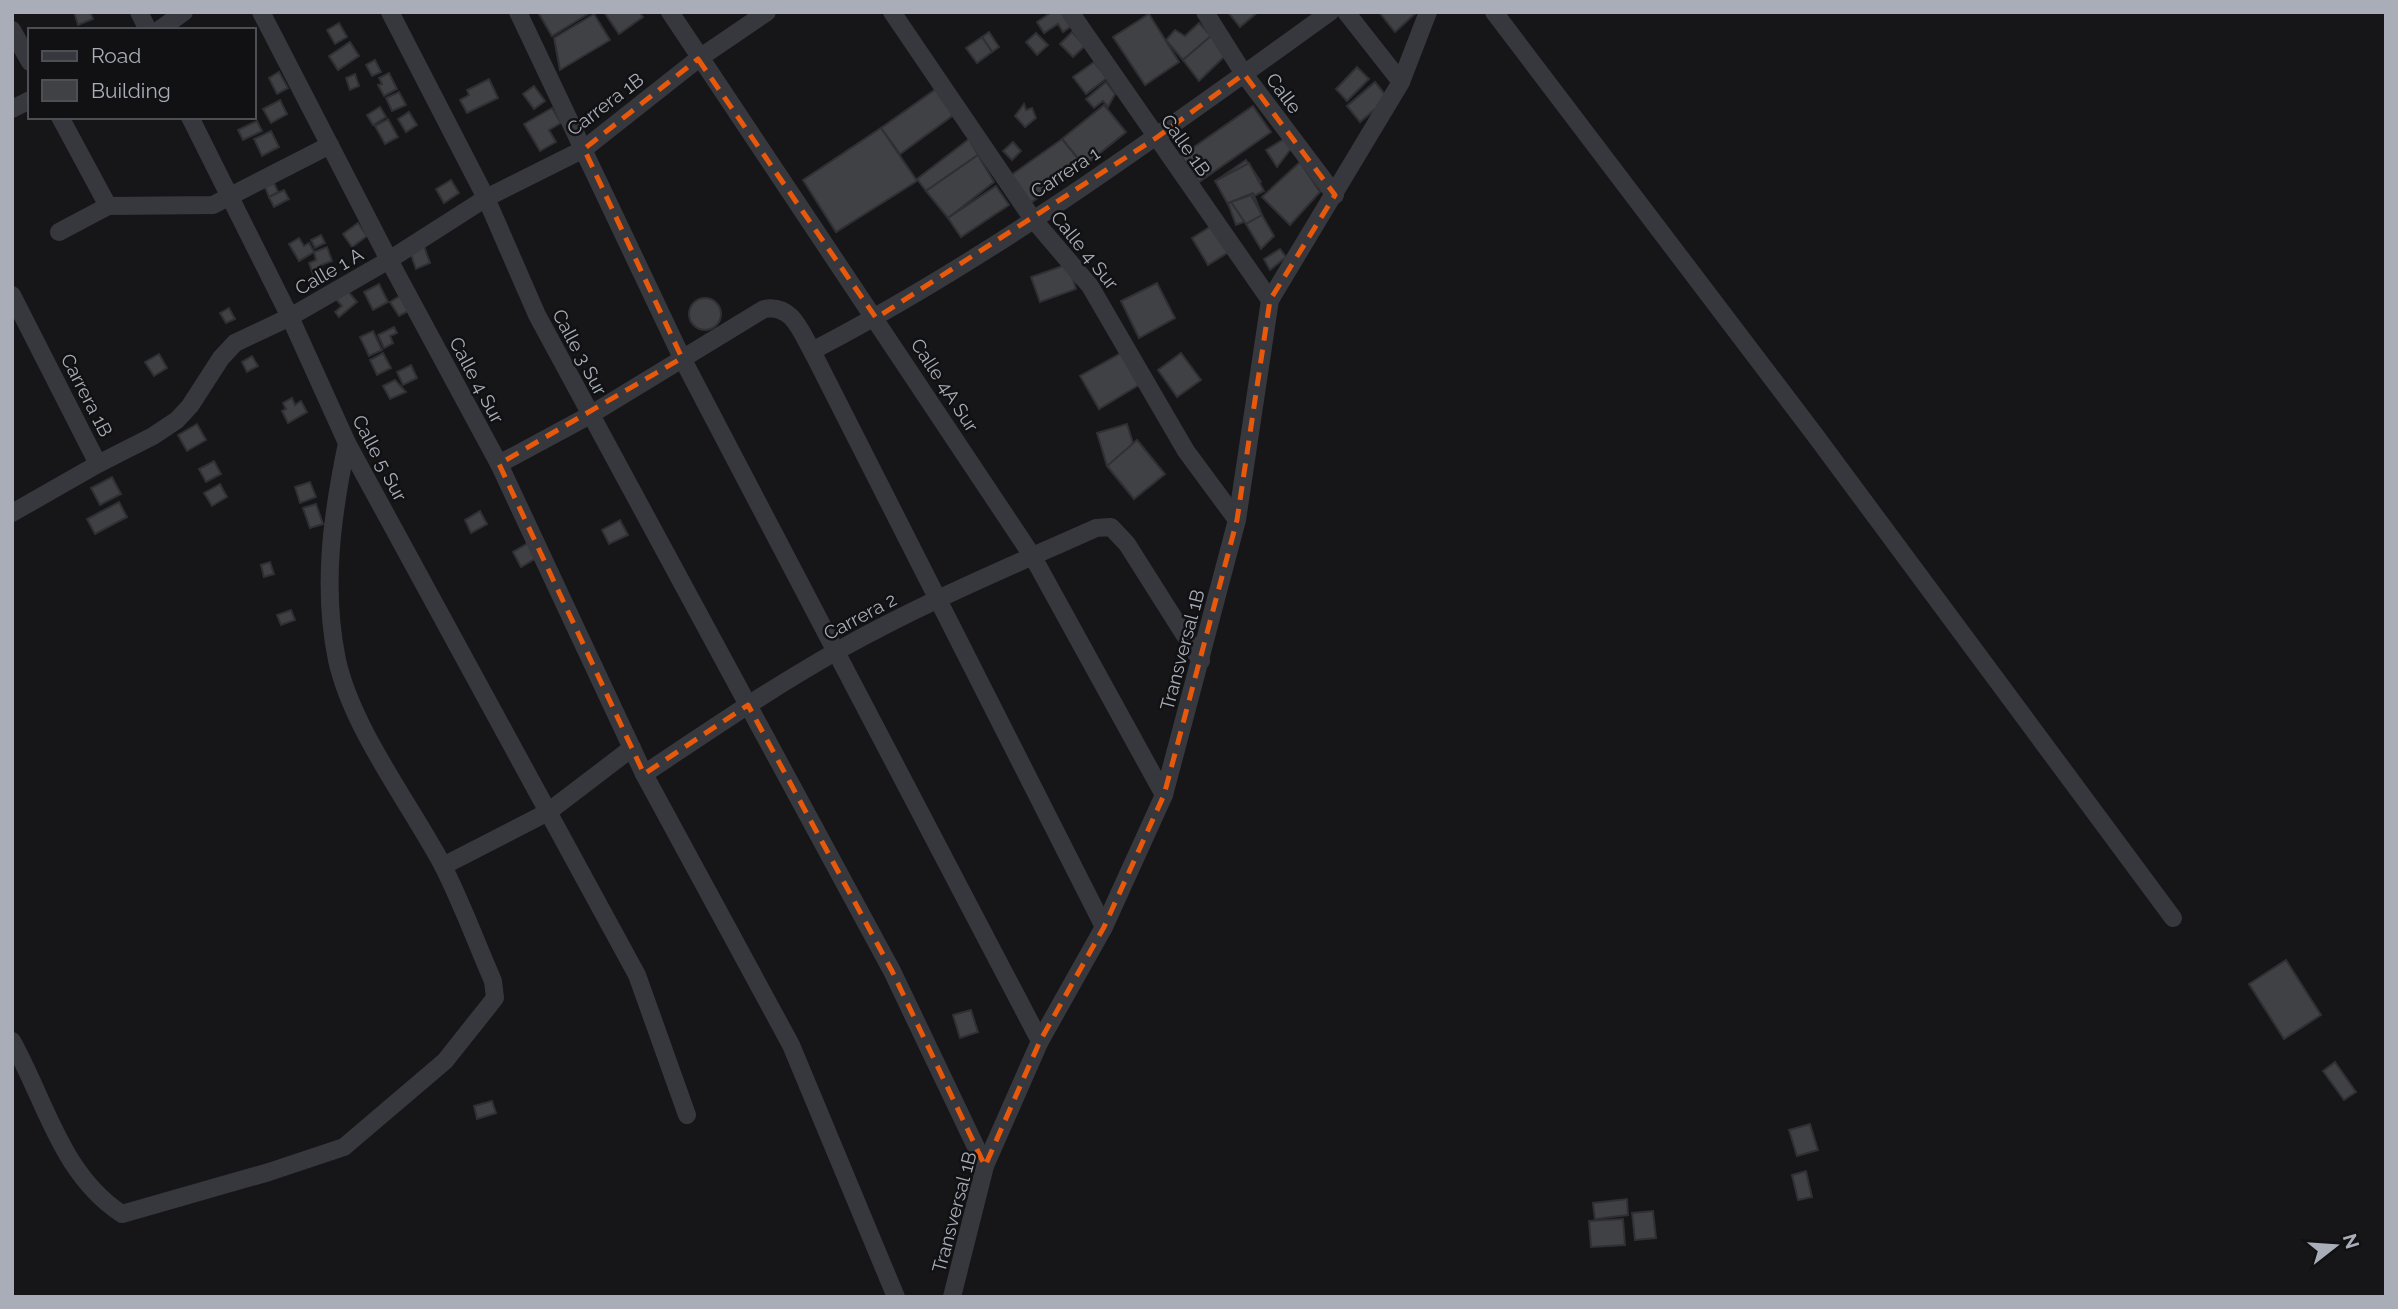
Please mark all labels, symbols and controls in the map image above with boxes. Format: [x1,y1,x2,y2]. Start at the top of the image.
legend [28,28,256,119]
text: Road [91,43,141,68]
street label: Carrera 1B [562,68,648,140]
street label: Calle [1262,68,1306,118]
text: Building [91,78,171,103]
street label: Calle 1B [1157,110,1215,180]
street label: Carrera 1 [1026,142,1104,202]
street label: Calle 4 Sur [1047,206,1123,294]
street label: Calle 1 A [291,243,367,299]
street label: Calle 3 Sur [548,305,612,399]
street label: Calle 4 Sur [445,333,509,427]
street label: Calle 4A Sur [907,334,983,436]
street label: Carrera 1B [57,350,117,440]
street label: Calle 5 Sur [348,411,412,505]
street label: Transversal 1B [1155,587,1209,713]
street label: Carrera 2 [820,588,900,644]
street label: Transversal 1B [927,1149,981,1275]
north arrow [2300,1211,2370,1281]
text: N [2339,1231,2364,1251]

